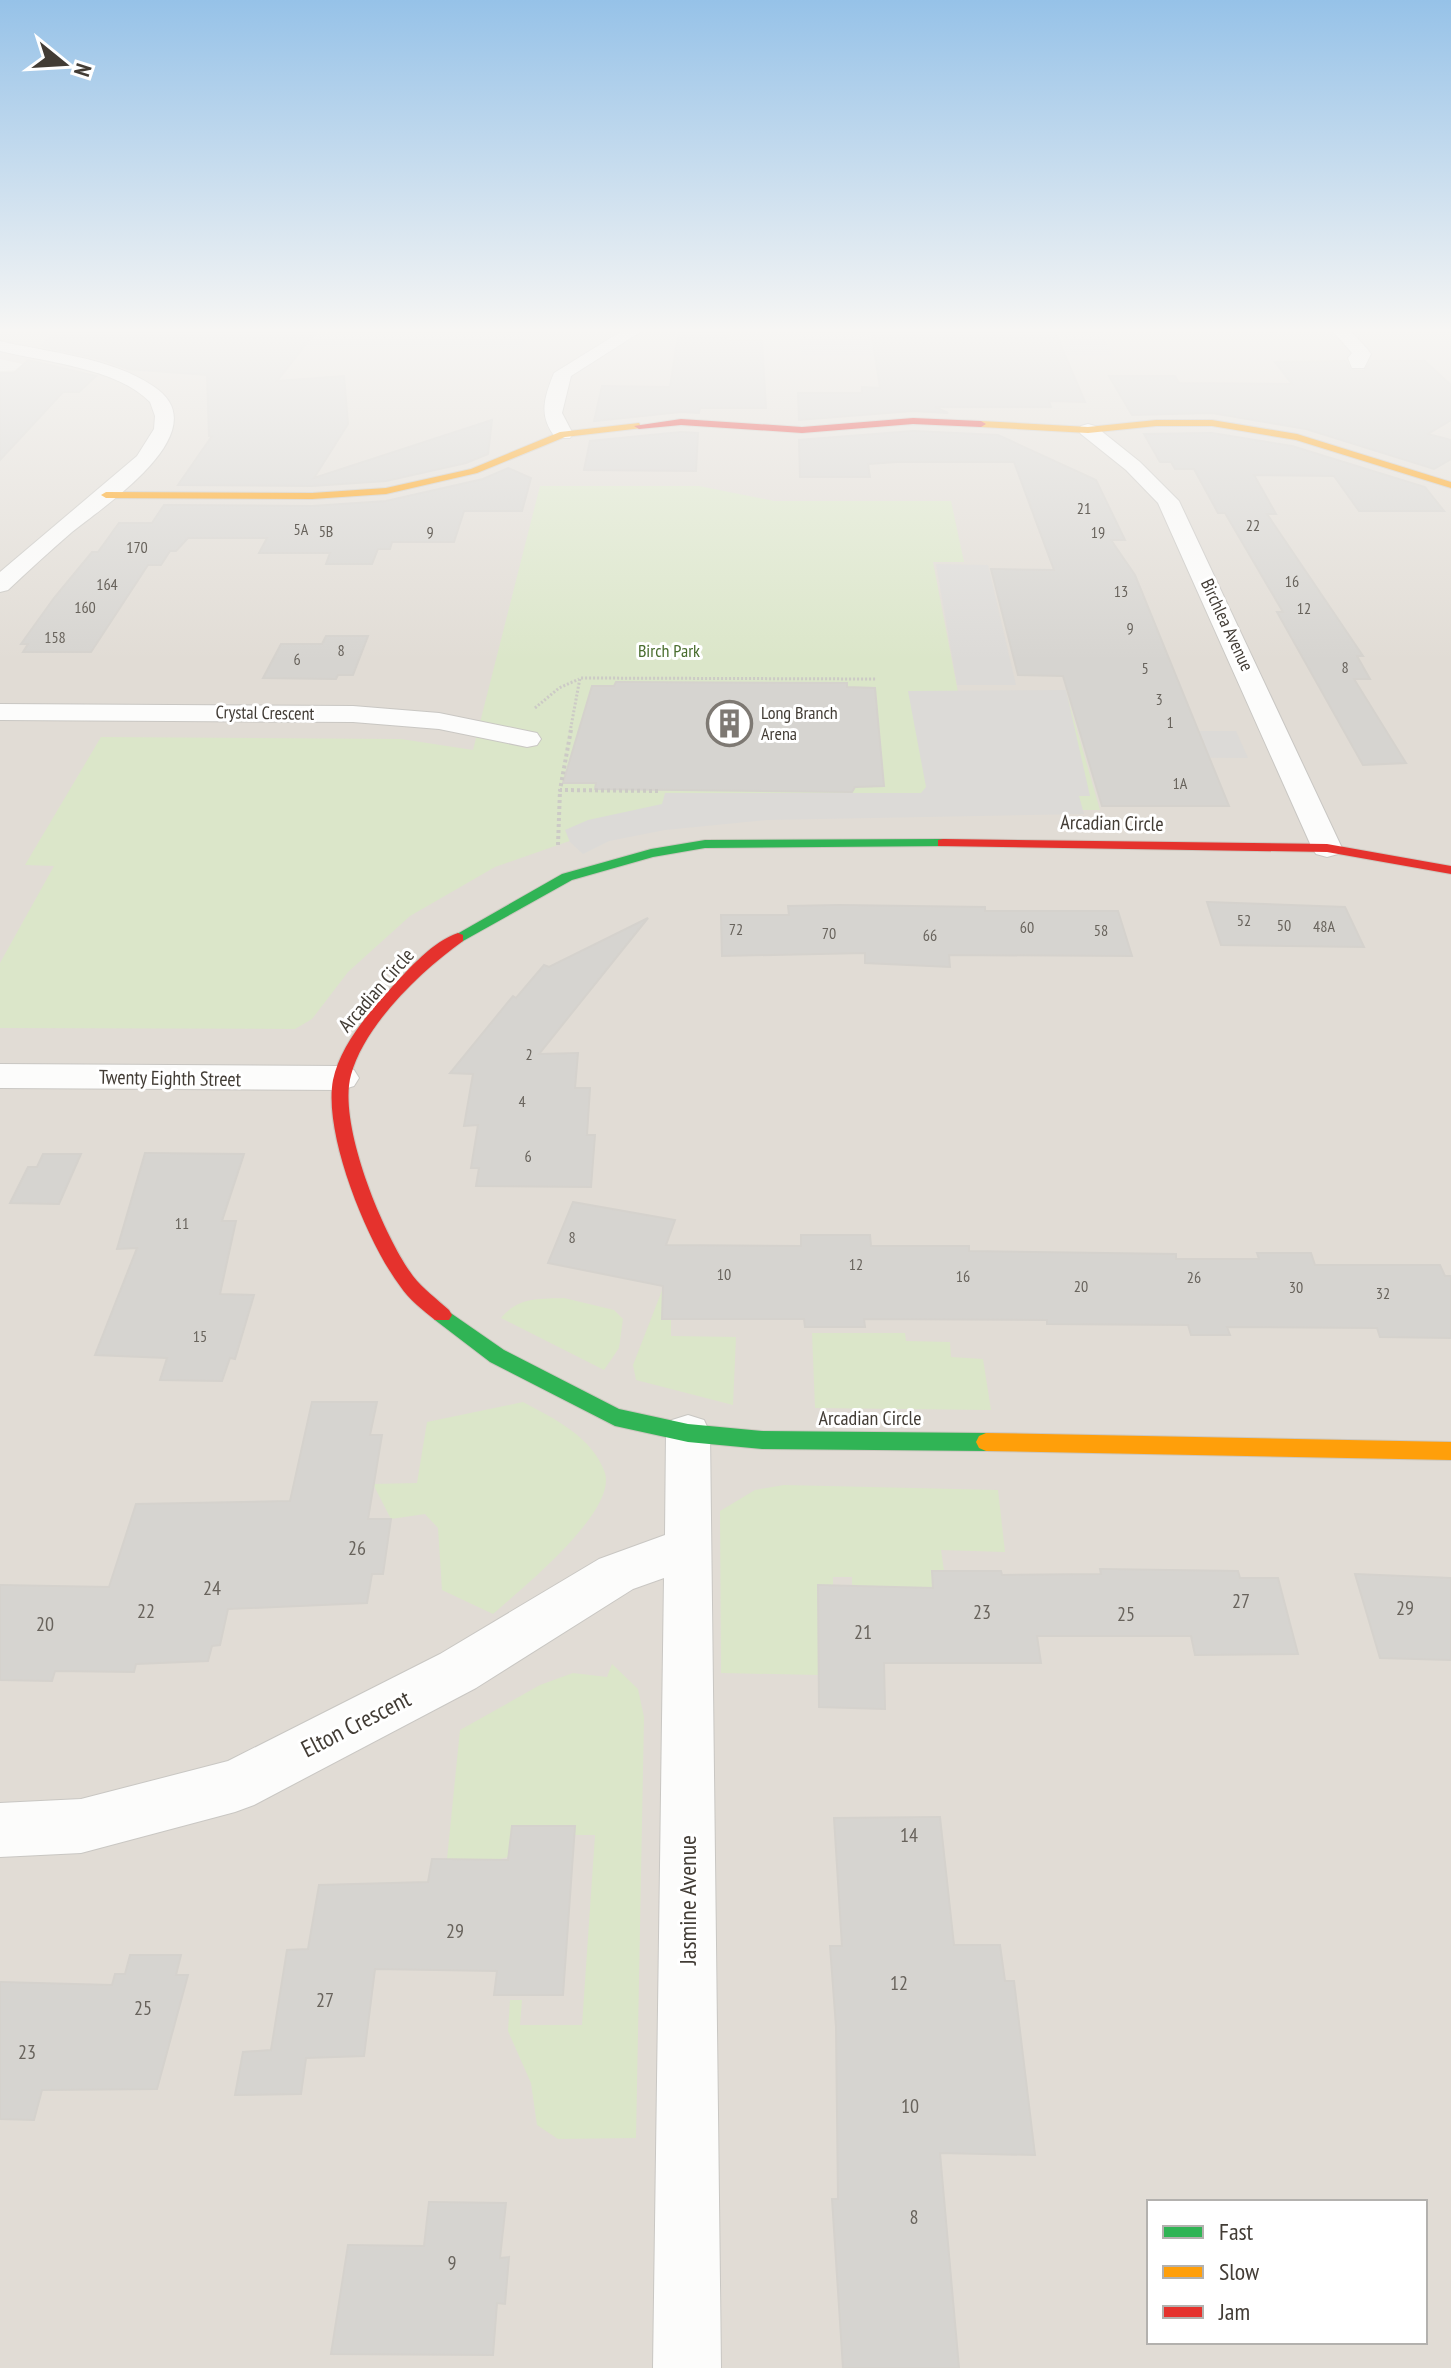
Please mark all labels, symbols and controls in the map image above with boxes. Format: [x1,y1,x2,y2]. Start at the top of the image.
north arrow [24,24,104,104]
text: N [68,60,98,80]
house number: 21 [1077,498,1091,518]
house number: 22 [1246,515,1260,535]
house number: 5A [294,519,309,539]
house number: 5B [319,521,333,541]
house number: 9 [426,522,434,542]
house number: 19 [1091,522,1105,542]
house number: 170 [126,537,148,557]
house number: 16 [1285,571,1299,591]
house number: 164 [96,574,118,594]
street label: Birchlea Avenue [1196,575,1259,675]
house number: 13 [1114,581,1128,601]
house number: 160 [74,597,96,617]
house number: 12 [1297,598,1311,618]
house number: 9 [1126,618,1134,638]
house number: 158 [44,627,66,647]
park label: Birch Park [638,639,700,662]
house number: 8 [337,640,345,660]
house number: 6 [293,649,301,669]
house number: 8 [1341,657,1349,677]
house number: 5 [1141,658,1149,678]
house number: 3 [1155,689,1163,709]
building icon: Long Branch Arena [706,699,754,747]
street label: Crystal Crescent [215,700,315,725]
place label: Long Branch Arena [761,701,838,745]
house number: 1 [1166,712,1174,732]
house number: 1A [1173,773,1188,793]
street label: Arcadian Circle [1060,809,1164,837]
house number: 52 [1237,910,1251,930]
house number: 50 [1277,915,1291,935]
house number: 48A [1313,916,1335,936]
house number: 60 [1020,917,1034,937]
house number: 72 [729,919,743,939]
house number: 58 [1094,920,1108,940]
house number: 70 [822,923,836,943]
house number: 66 [923,925,937,945]
street label: Arcadian Circle [332,943,420,1037]
house number: 2 [525,1044,533,1064]
street label: Twenty Eighth Street [99,1064,242,1092]
house number: 4 [518,1091,526,1111]
house number: 6 [524,1146,532,1166]
house number: 11 [175,1213,189,1233]
house number: 8 [568,1227,576,1247]
house number: 12 [849,1254,863,1274]
house number: 10 [717,1264,731,1284]
house number: 16 [956,1266,970,1286]
house number: 26 [1187,1267,1201,1287]
house number: 20 [1074,1276,1088,1296]
house number: 30 [1289,1277,1303,1297]
house number: 32 [1376,1283,1390,1303]
house number: 15 [193,1326,207,1346]
street label: Arcadian Circle [818,1405,922,1431]
house number: 26 [348,1535,366,1561]
house number: 24 [203,1575,221,1601]
house number: 27 [1232,1588,1250,1614]
house number: 29 [1396,1595,1414,1621]
house number: 22 [137,1598,155,1624]
house number: 23 [973,1599,991,1625]
house number: 25 [1117,1601,1135,1627]
house number: 20 [36,1611,54,1637]
house number: 21 [854,1619,872,1645]
street label: Elton Crescent [296,1683,416,1764]
house number: 14 [900,1822,918,1848]
street label: Jasmine Avenue [672,1835,703,1966]
house number: 29 [446,1918,464,1944]
house number: 12 [890,1970,908,1996]
house number: 27 [316,1987,334,2013]
house number: 25 [134,1995,152,2021]
house number: 23 [18,2039,36,2065]
house number: 10 [901,2093,919,2119]
legend [1147,2200,1427,2344]
house number: 8 [910,2204,919,2230]
text: Fast [1219,2216,1254,2247]
house number: 9 [448,2250,457,2276]
text: Slow [1219,2256,1260,2287]
text: Jam [1218,2296,1250,2327]

